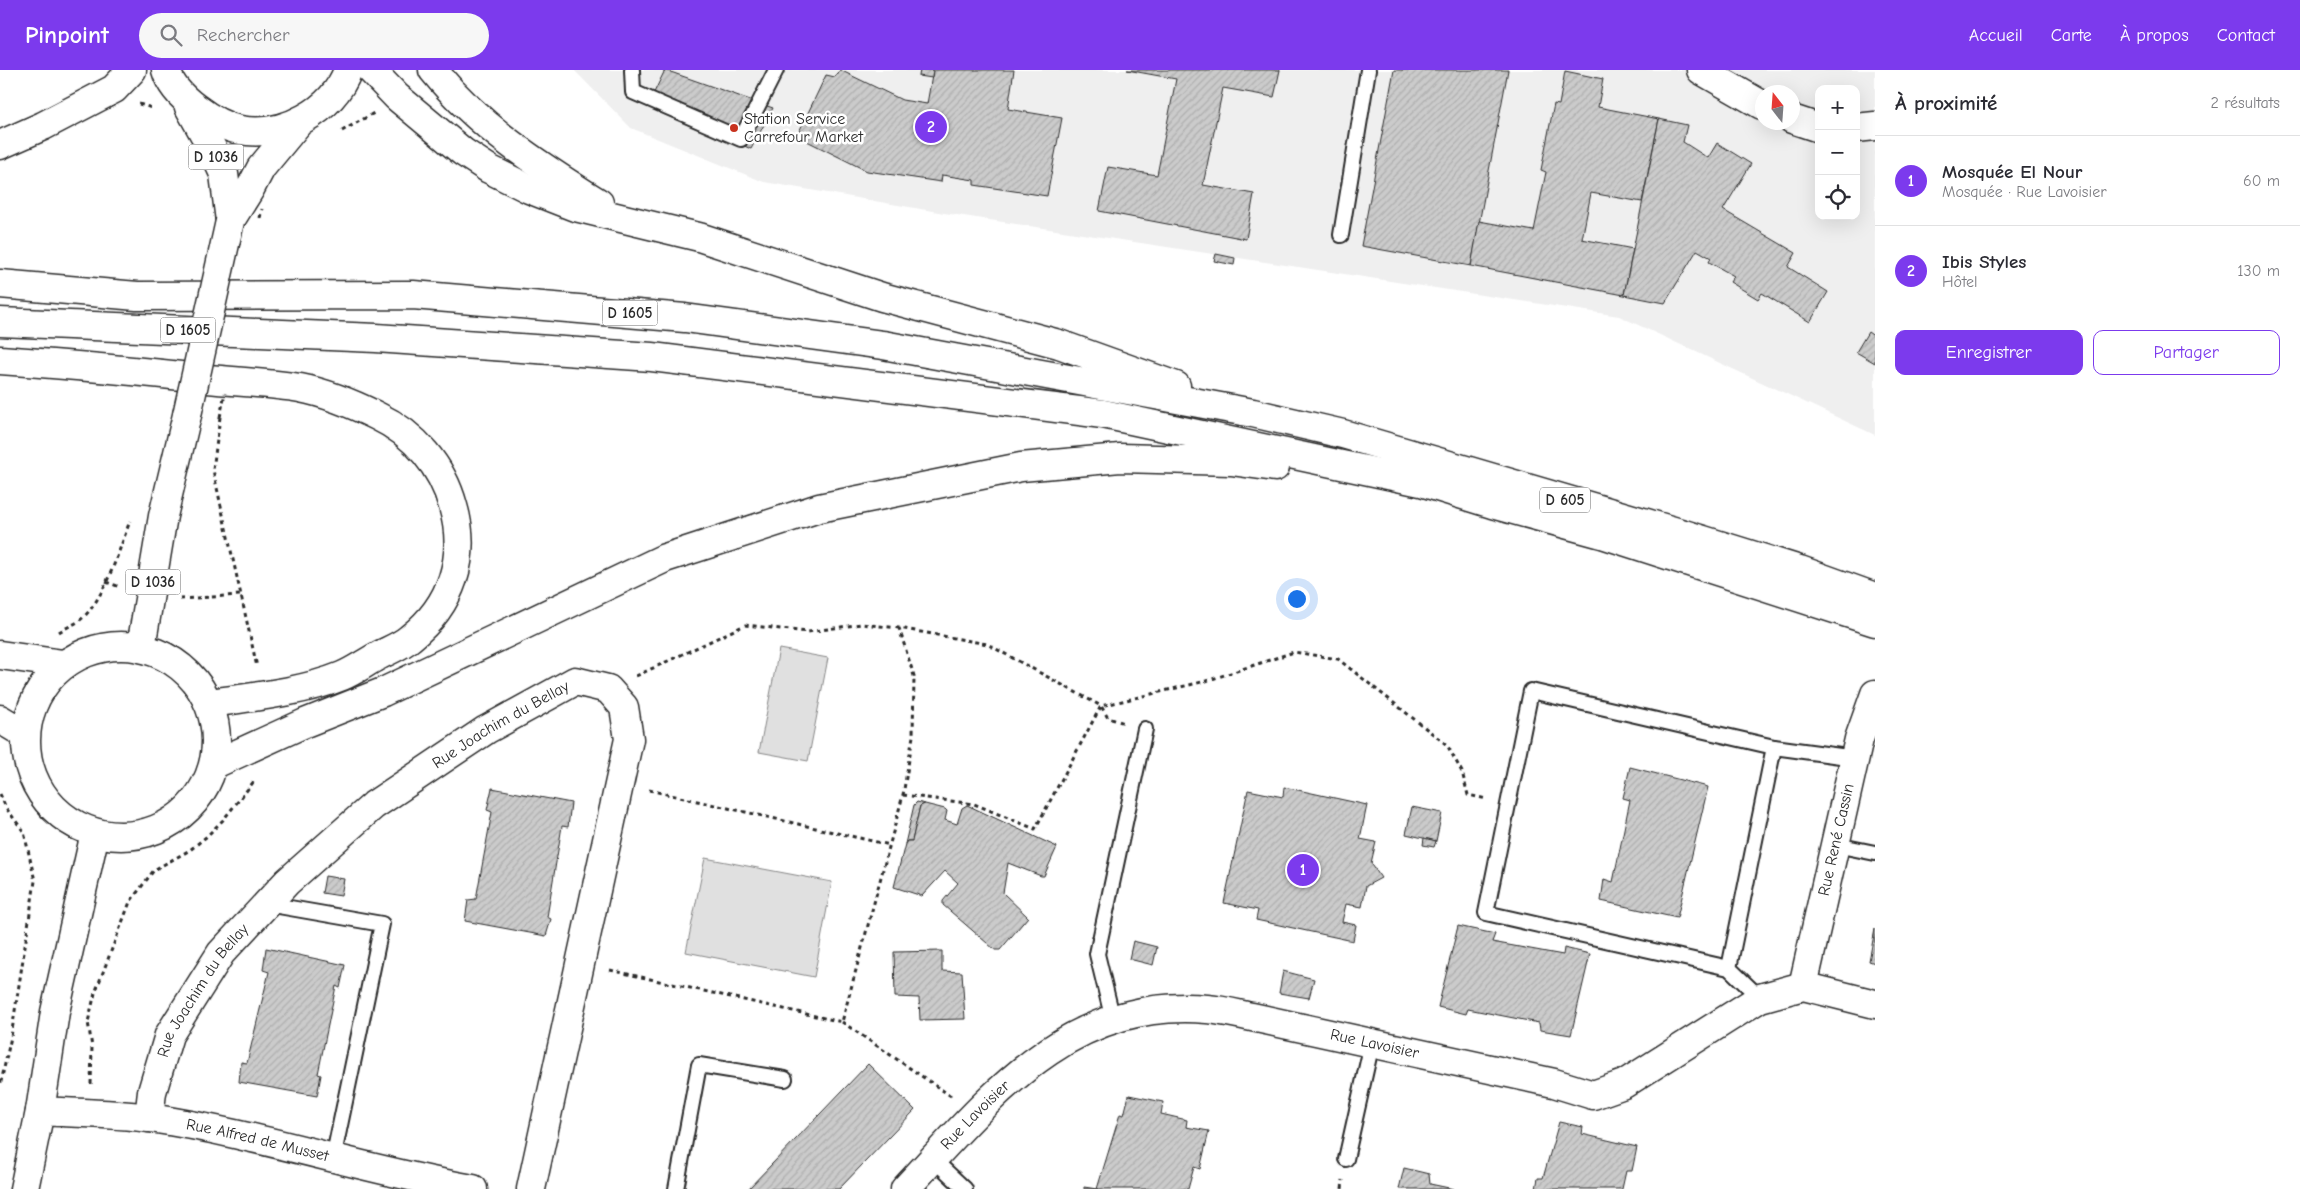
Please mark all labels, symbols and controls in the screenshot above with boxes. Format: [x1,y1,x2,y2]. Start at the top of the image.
search box [139,13,489,58]
text: Pinpoint [25,21,109,49]
icon: search [157,21,185,49]
text: Rechercher [197,24,290,46]
text: Accueil [1969,25,2023,46]
text: Carte [2051,25,2092,46]
text: À propos [2120,25,2189,46]
text: Contact [2217,25,2275,46]
north arrow [1755,85,1800,130]
map controls [1815,85,1860,220]
button: + [1815,85,1860,130]
text: À proximité [1895,91,1997,115]
text: 2 résultats [2210,94,2280,112]
pin: 2 [915,108,947,146]
place label: Station Service Carrefour Market [744,110,863,146]
marker: Station Service Carrefour Market [728,122,740,134]
button: − [1815,130,1860,175]
road number: D 1036 [188,144,244,170]
text: Mosquée El Nour [1942,161,2082,183]
text: 1 [1908,172,1914,190]
text: 60 m [2243,172,2280,190]
button: locate [1815,175,1860,220]
text: Mosquée · Rue Lavoisier [1942,183,2107,201]
text: Ibis Styles [1942,251,2026,273]
text: 2 [1907,262,1915,280]
text: 130 m [2237,262,2280,280]
text: Hôtel [1942,273,1978,291]
road number: D 1605 [602,300,658,326]
road number: D 1605 [160,318,216,342]
button: Enregistrer [1895,330,2083,375]
button: Partager [2093,330,2280,375]
road number: D 605 [1540,488,1590,512]
road number: D 1036 [126,570,180,594]
your location [1284,586,1310,612]
street label: Rue Joachim du Bellay [429,677,573,772]
street label: Rue René Cassin [1815,782,1858,898]
pin: 1 [1287,851,1319,889]
street label: Rue Joachim du Bellay [154,920,253,1059]
street label: Rue Lavoisier [1329,1025,1421,1062]
street label: Rue Lavoisier [937,1076,1014,1153]
street label: Rue Alfred de Musset [185,1115,331,1165]

